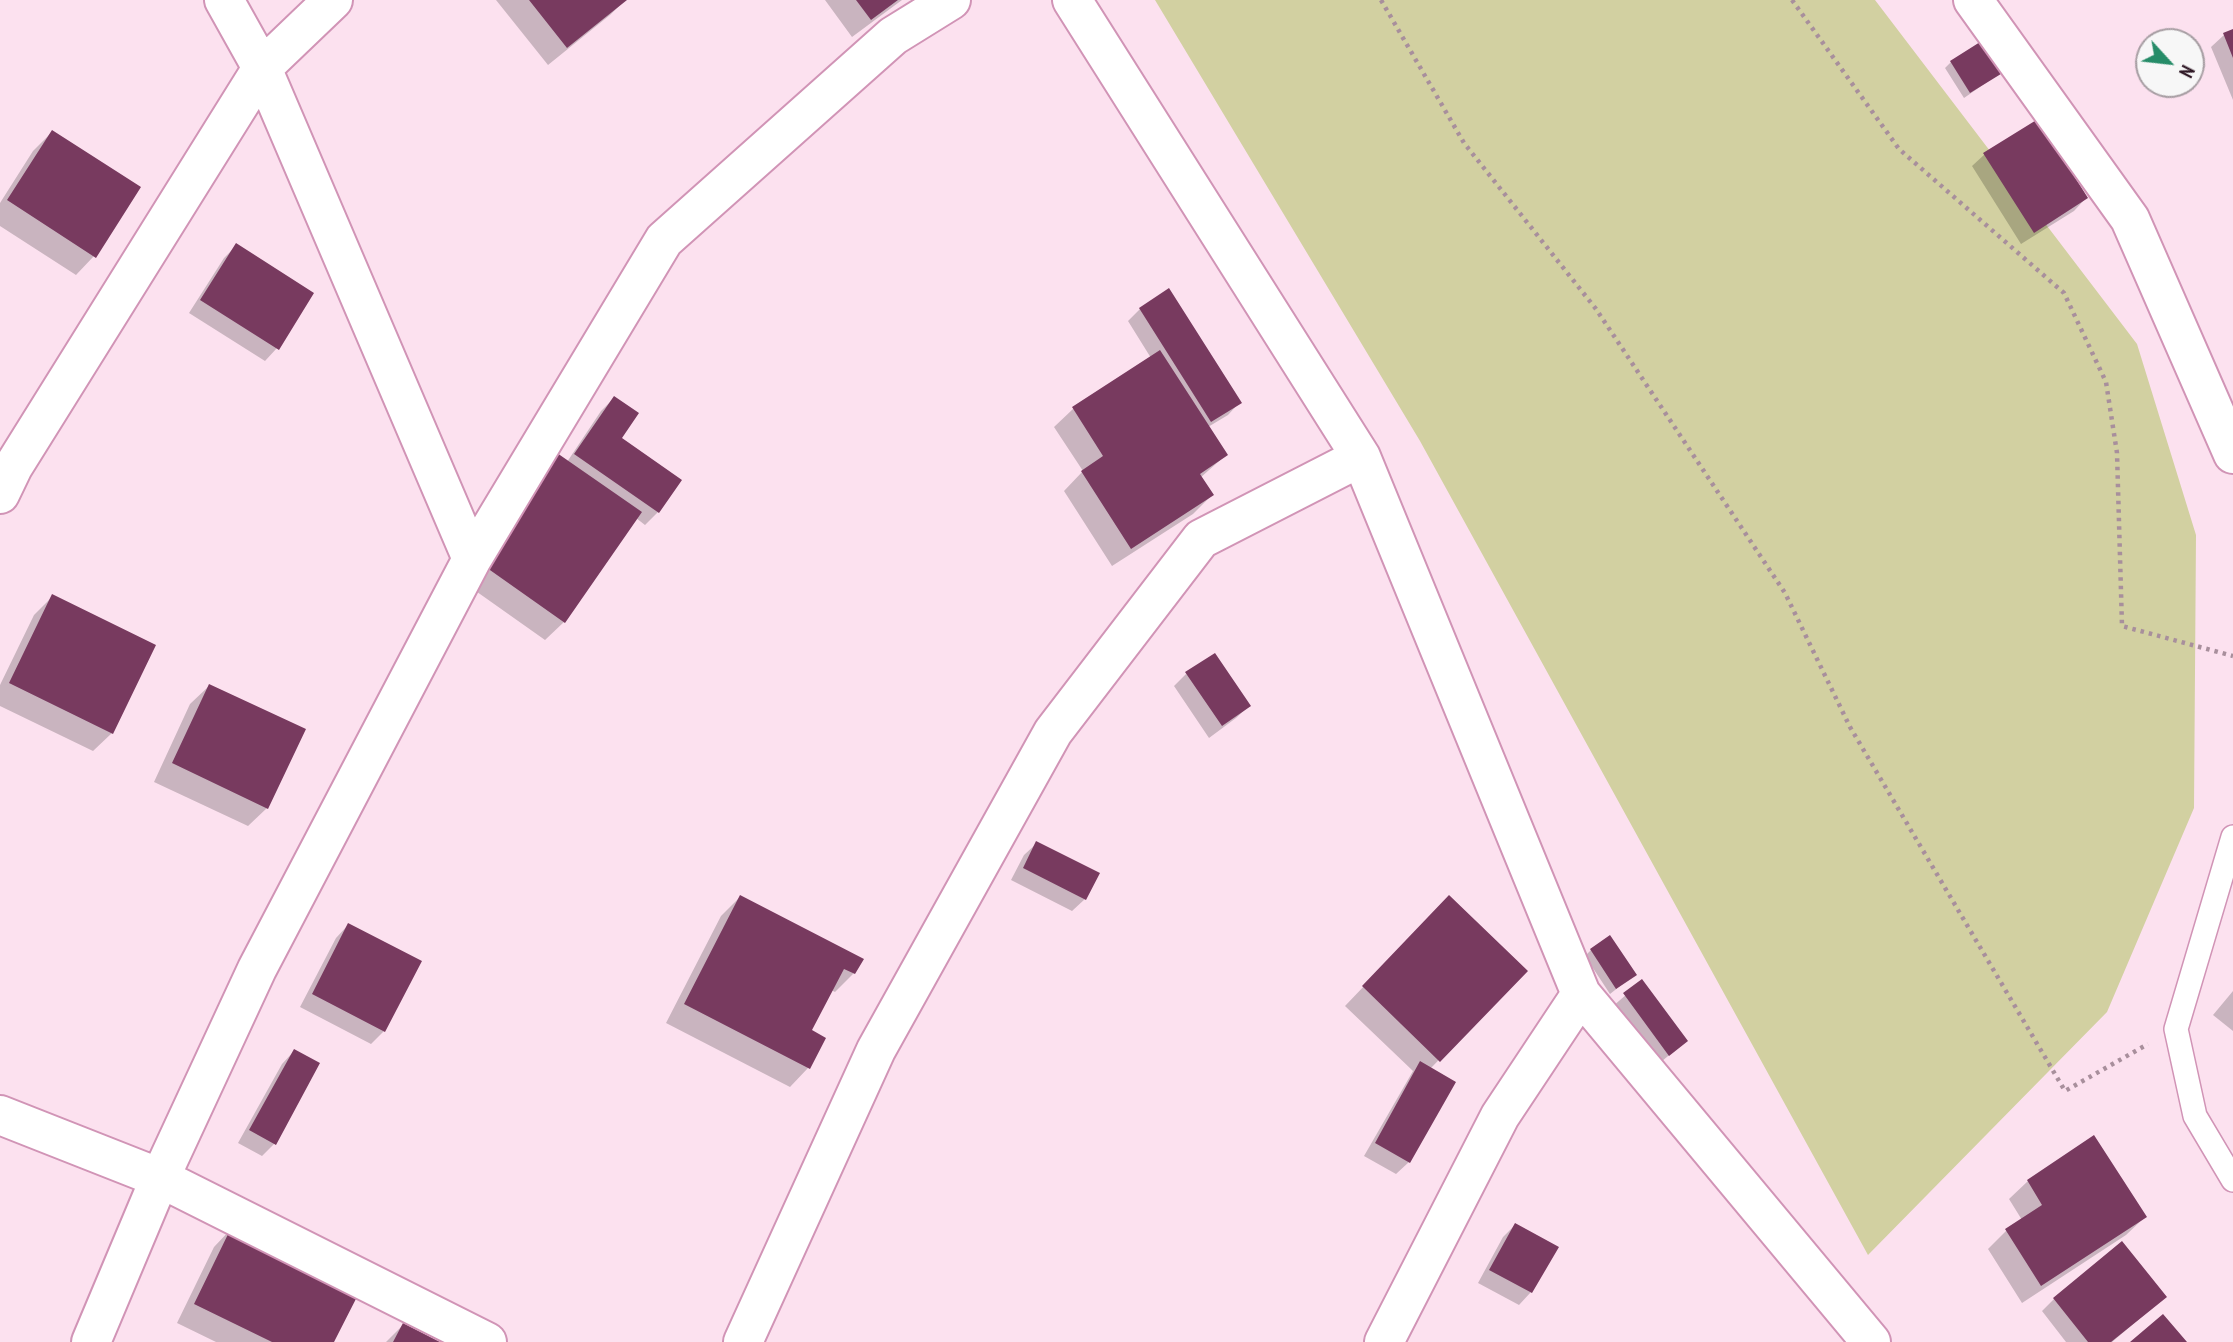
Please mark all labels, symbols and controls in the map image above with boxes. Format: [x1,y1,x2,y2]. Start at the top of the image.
north arrow [2135,28,2205,98]
text: N [2174,62,2200,82]

